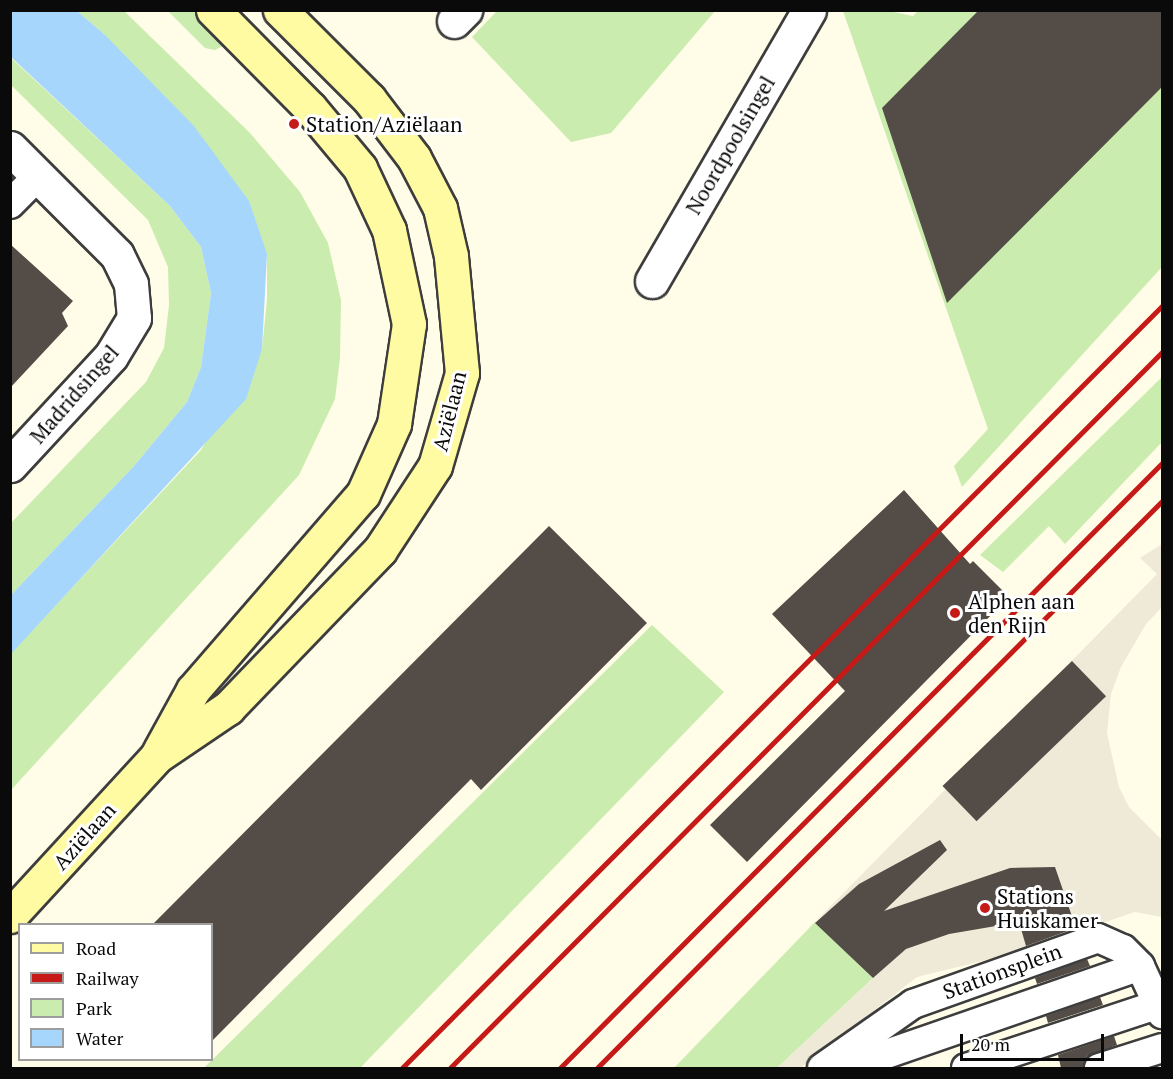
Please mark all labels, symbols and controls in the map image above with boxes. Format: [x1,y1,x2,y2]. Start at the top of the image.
street label: Noordpoolsingel [680,71,780,219]
place label: Station/Aziëlaan [306,111,463,137]
marker: Station/Aziëlaan [287,117,301,131]
street label: Madridsingel [24,340,124,448]
street label: Aziëlaan [427,368,471,454]
place label: Alphen aan den Rijn [968,588,1075,638]
marker: Alphen aan den Rijn [946,604,964,622]
street label: Aziëlaan [47,797,121,875]
place label: Stations Huiskamer [997,883,1098,933]
marker: Stations Huiskamer [978,901,992,915]
legend [18,923,213,1061]
text: Road [76,936,116,960]
street label: Stationsplein [939,938,1065,1004]
text: Railway [76,966,139,990]
text: Park [76,996,112,1020]
scale bar [963,1022,1107,1060]
text: Water [76,1026,123,1050]
text: 20 m [971,1032,1010,1056]

